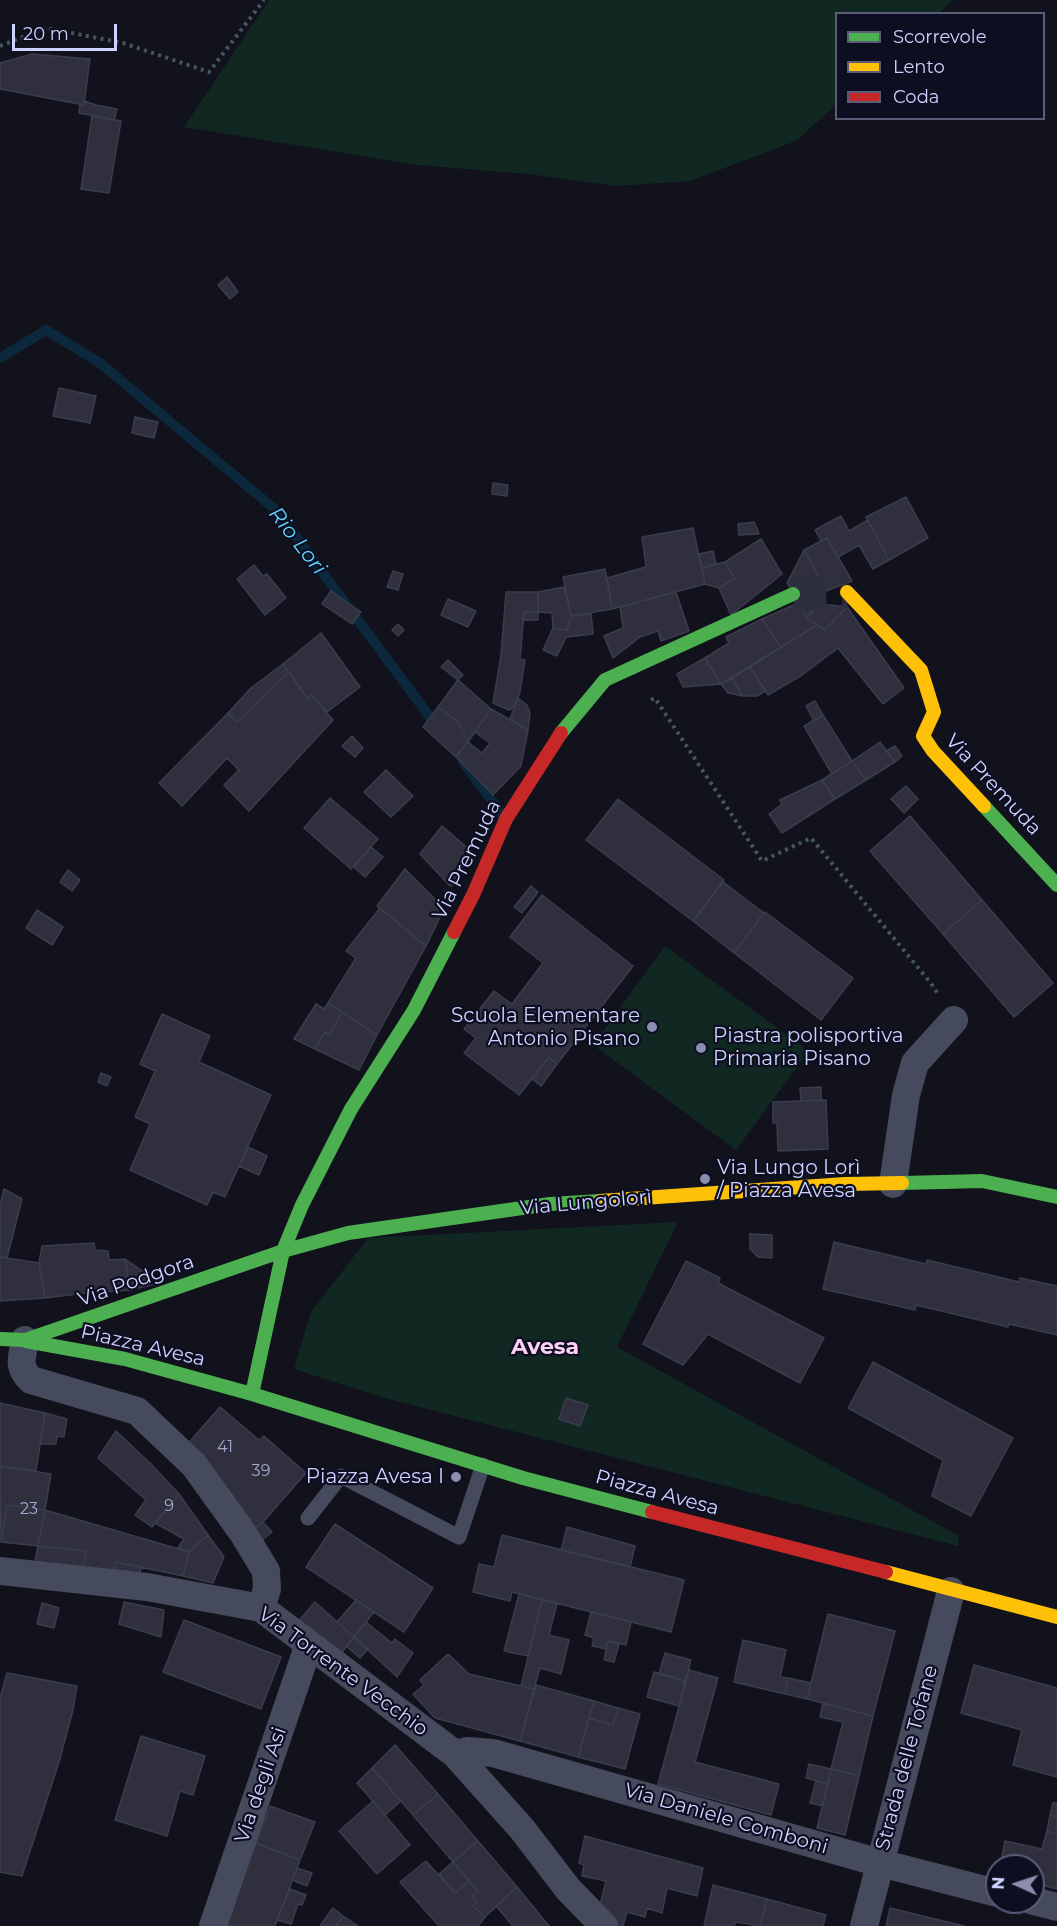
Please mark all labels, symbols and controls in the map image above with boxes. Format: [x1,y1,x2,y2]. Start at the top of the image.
scale bar [15,12,120,50]
legend [835,12,1045,120]
text: 20 m [23,23,69,45]
text: Scorrevole [893,26,987,48]
text: Lento [893,56,945,78]
text: Coda [893,86,939,108]
water label: Rio Lori [263,502,331,580]
street label: Via Premuda [940,729,1046,841]
street label: Via Premuda [428,796,506,924]
place label: Scuola Elementare Antonio Pisano [451,1004,640,1051]
marker: Scuola Elementare Antonio Pisano [645,1020,659,1034]
place label: Piastra polisportiva Primaria Pisano [713,1024,903,1071]
marker: Piastra polisportiva Primaria Pisano [694,1041,708,1055]
place label: Via Lungo Lorì / Piazza Avesa [717,1156,861,1203]
marker: Via Lungo Lorì / Piazza Avesa [698,1172,712,1186]
street label: Via Lungolorì [519,1185,653,1221]
street label: Via Podgora [75,1250,197,1312]
street label: Piazza Avesa [78,1320,208,1372]
district label: Avesa [511,1335,579,1361]
house number: 41 [217,1437,233,1457]
house number: 39 [252,1461,270,1481]
place label: Piazza Avesa I [306,1465,444,1489]
street label: Piazza Avesa [593,1465,721,1521]
marker: Piazza Avesa I [449,1470,463,1484]
house number: 9 [164,1496,174,1516]
house number: 23 [20,1499,38,1519]
street label: Via Torrente Vecchio [254,1602,432,1742]
street label: Strada delle Tofane [871,1663,943,1853]
street label: Via degli Asi [230,1724,292,1846]
street label: Via Daniele Comboni [622,1778,830,1860]
north arrow [985,1854,1045,1914]
text: N [989,1876,1008,1890]

